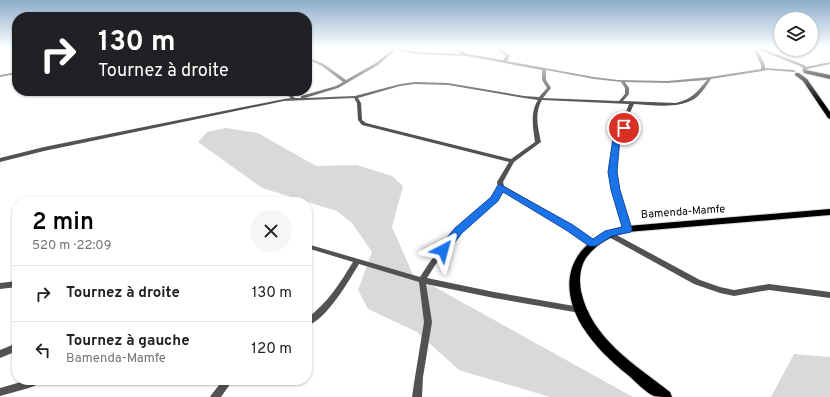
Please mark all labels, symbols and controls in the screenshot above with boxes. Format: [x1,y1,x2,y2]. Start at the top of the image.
map controls [774,12,818,56]
button: layers [774,12,818,56]
text: 130 m [98,25,176,61]
icon: right [32,28,84,80]
text: Tournez à droite [98,60,229,83]
pin [607,111,641,145]
icon: arrive [613,117,635,139]
street label: Bamenda-Mamfe [640,202,726,222]
text: 2 min [32,208,94,238]
button: close [250,210,292,252]
position arrow [422,229,464,271]
text: 520 m · 22:09 [32,238,111,254]
icon: right [32,283,54,305]
text: Tournez à droite [66,284,180,303]
text: 130 m [252,284,292,303]
text: Tournez à gauche [66,332,190,351]
icon: left [32,339,54,361]
text: 120 m [251,340,292,359]
text: Bamenda-Mamfe [66,351,166,367]

